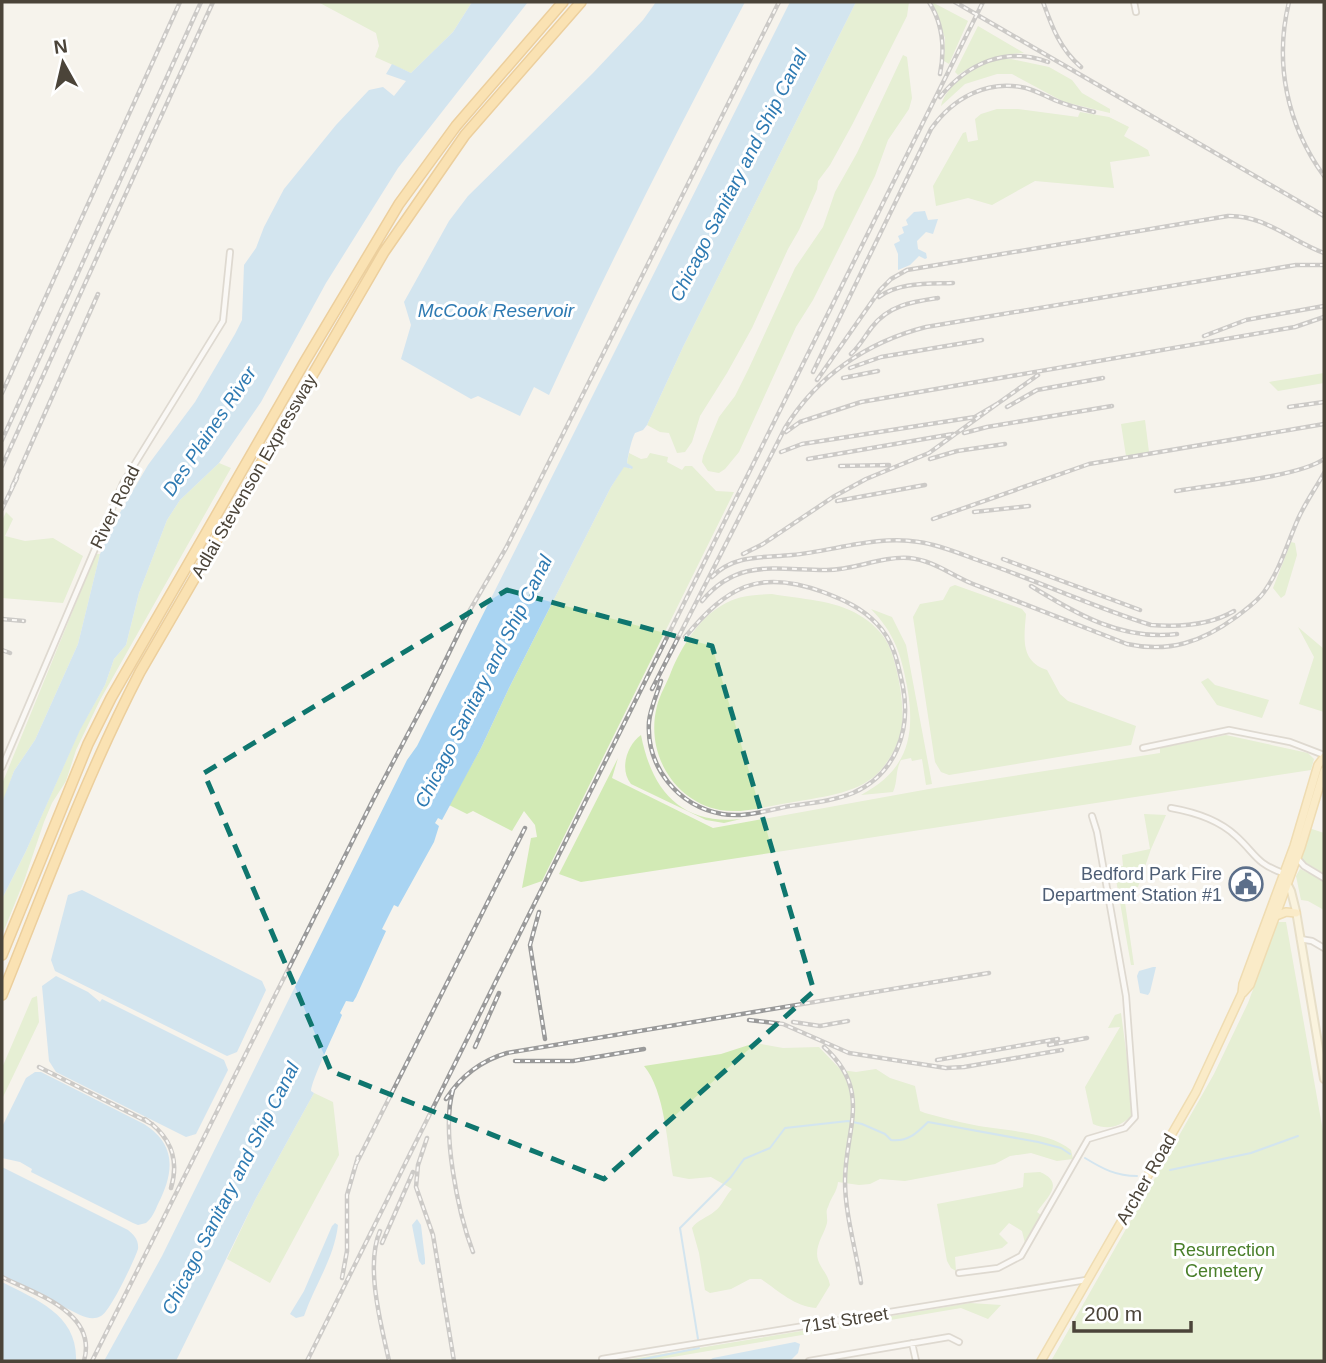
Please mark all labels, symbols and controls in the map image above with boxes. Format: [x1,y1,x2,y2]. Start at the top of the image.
north arrow [28,28,98,98]
text: N [52,35,69,58]
water label: Chicago Sanitary and Ship Canal [666,45,812,305]
water label: McCook Reservoir [418,300,575,321]
water label: Des Plaines River [158,362,261,500]
street label: Adlai Stevenson Expressway [187,370,321,582]
street label: River Road [86,462,144,552]
water label: Chicago Sanitary and Ship Canal [411,551,557,811]
place label: Bedford Park Fire Department Station #1 [1042,864,1222,905]
public building icon: Bedford Park Fire Department Station #1 [1227,865,1265,903]
water label: Chicago Sanitary and Ship Canal [158,1058,304,1318]
street label: Archer Road [1112,1130,1180,1228]
park label: Resurrection Cemetery [1173,1240,1275,1281]
scale bar [1074,1290,1191,1334]
text: 200 m [1084,1302,1142,1325]
street label: 71st Street [800,1303,890,1337]

